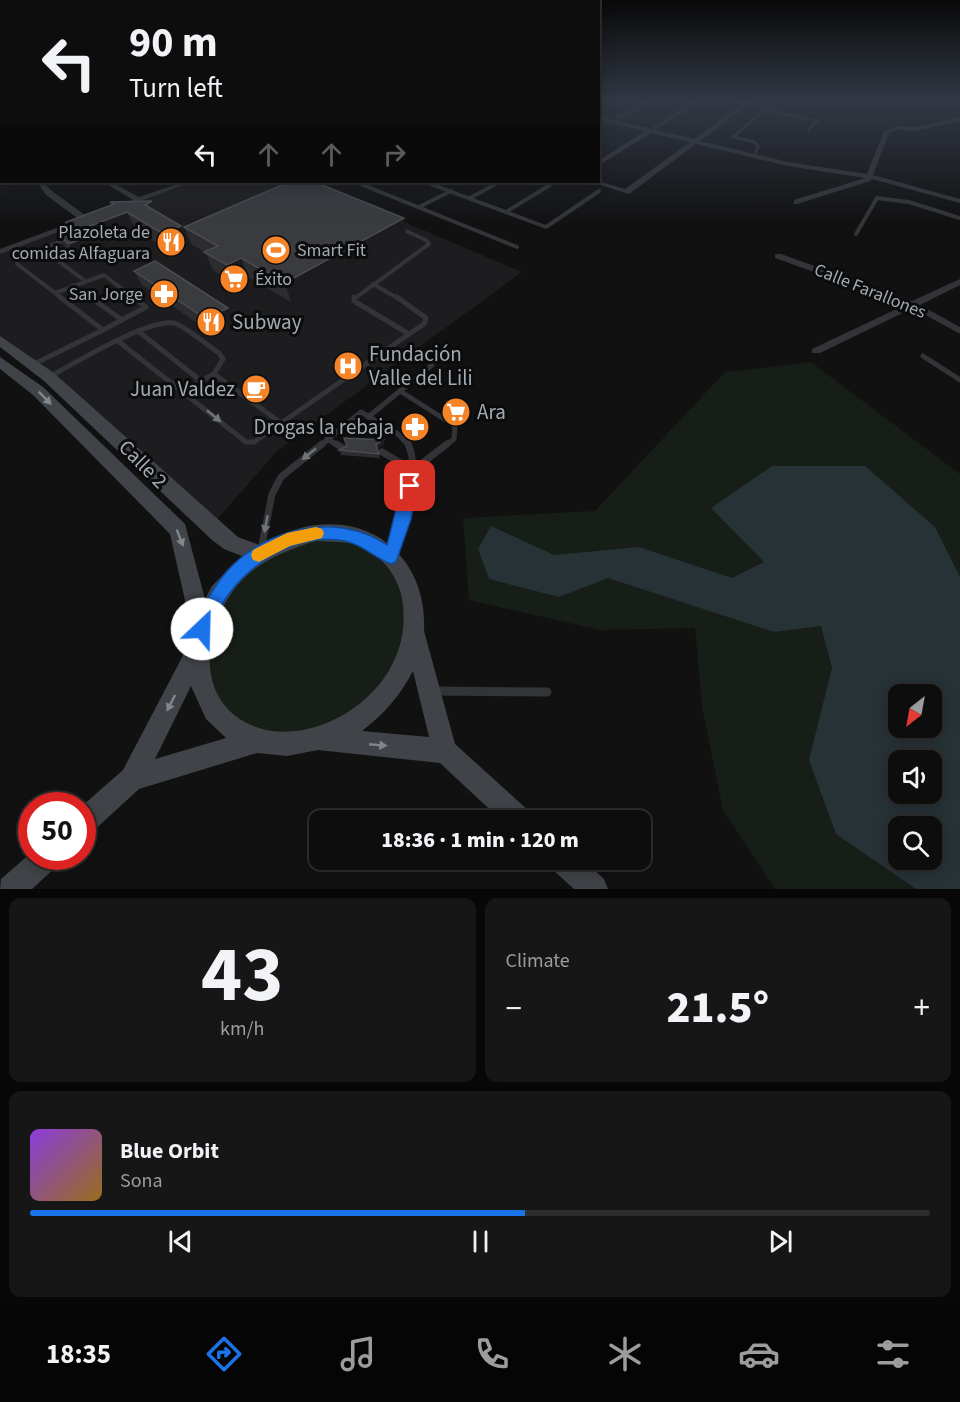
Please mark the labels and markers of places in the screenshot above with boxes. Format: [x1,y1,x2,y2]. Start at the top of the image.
place label: Plazoleta de comidas Alfaguara [12,220,150,266]
restaurant icon: Plazoleta de comidas Alfaguara [155,226,187,258]
sports icon: Smart Fit [260,234,292,266]
place label: Smart Fit [297,238,366,263]
supermarket icon: Éxito [218,263,250,295]
place label: Éxito [255,267,292,292]
pharmacy icon: San Jorge [148,278,180,310]
place label: San Jorge [69,282,143,307]
restaurant icon: Subway [195,306,227,338]
place label: Subway [232,307,302,337]
place label: Fundación Valle del Lili [369,339,473,393]
hospital icon: Fundación Valle del Lili [332,350,364,382]
cafe icon: Juan Valdez [240,373,272,405]
place label: Juan Valdez [130,374,235,404]
supermarket icon: Ara [440,396,472,428]
place label: Ara [477,397,506,427]
pharmacy icon: Drogas la rebaja [399,411,431,443]
place label: Drogas la rebaja [253,412,394,442]
pin [384,460,435,511]

